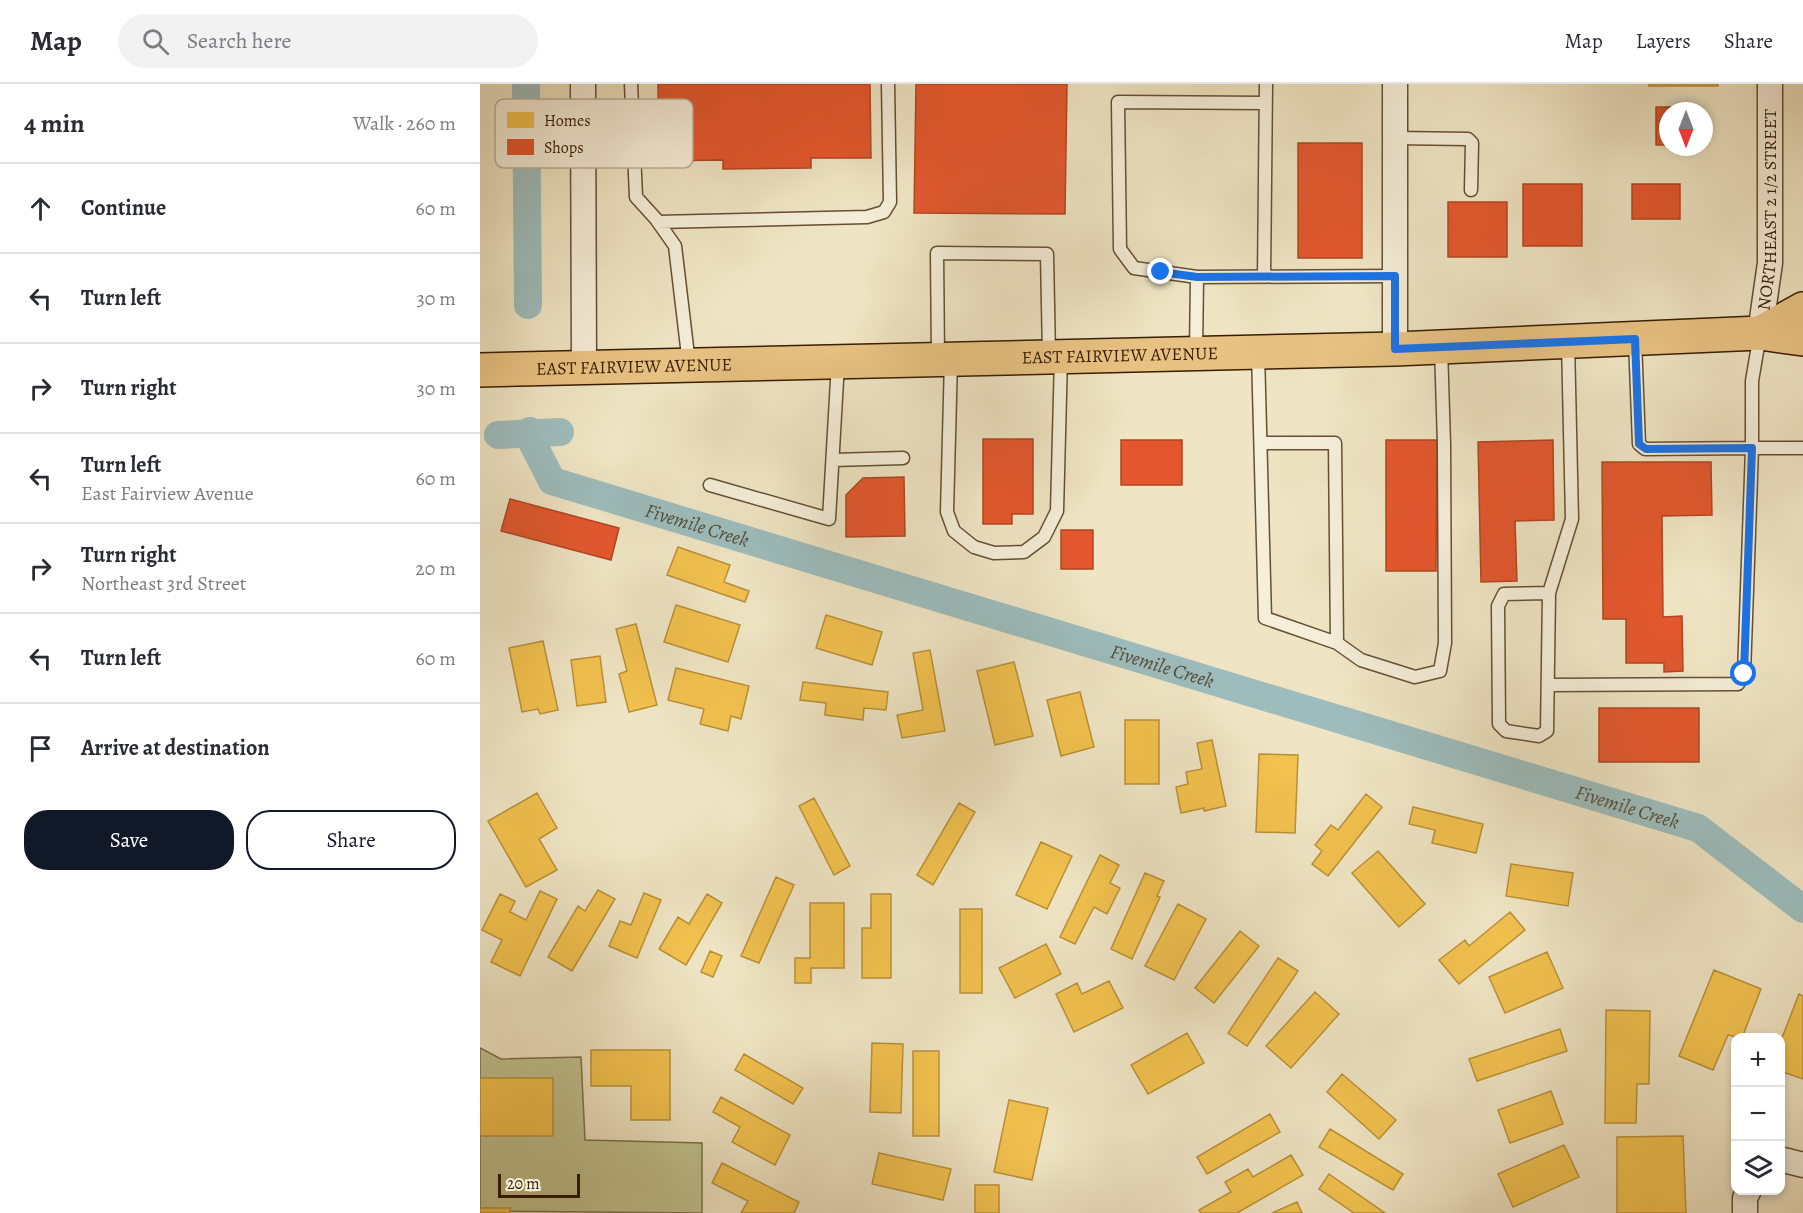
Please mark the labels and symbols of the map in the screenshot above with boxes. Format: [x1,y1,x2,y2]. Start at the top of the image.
legend [495,99,693,168]
north arrow [1659,102,1713,156]
street label: NORTHEAST 2 1/2 STREET [1751,109,1782,312]
text: Homes [544,110,591,132]
text: Shops [544,137,584,159]
route end [1147,258,1173,284]
street label: EAST FAIRVIEW AVENUE [1021,341,1218,370]
street label: EAST FAIRVIEW AVENUE [536,352,732,381]
water label: Fivemile Creek [642,497,753,553]
water label: Fivemile Creek [1107,637,1218,694]
route start [1730,660,1756,686]
water label: Fivemile Creek [1572,778,1683,835]
scale bar [498,1171,580,1198]

